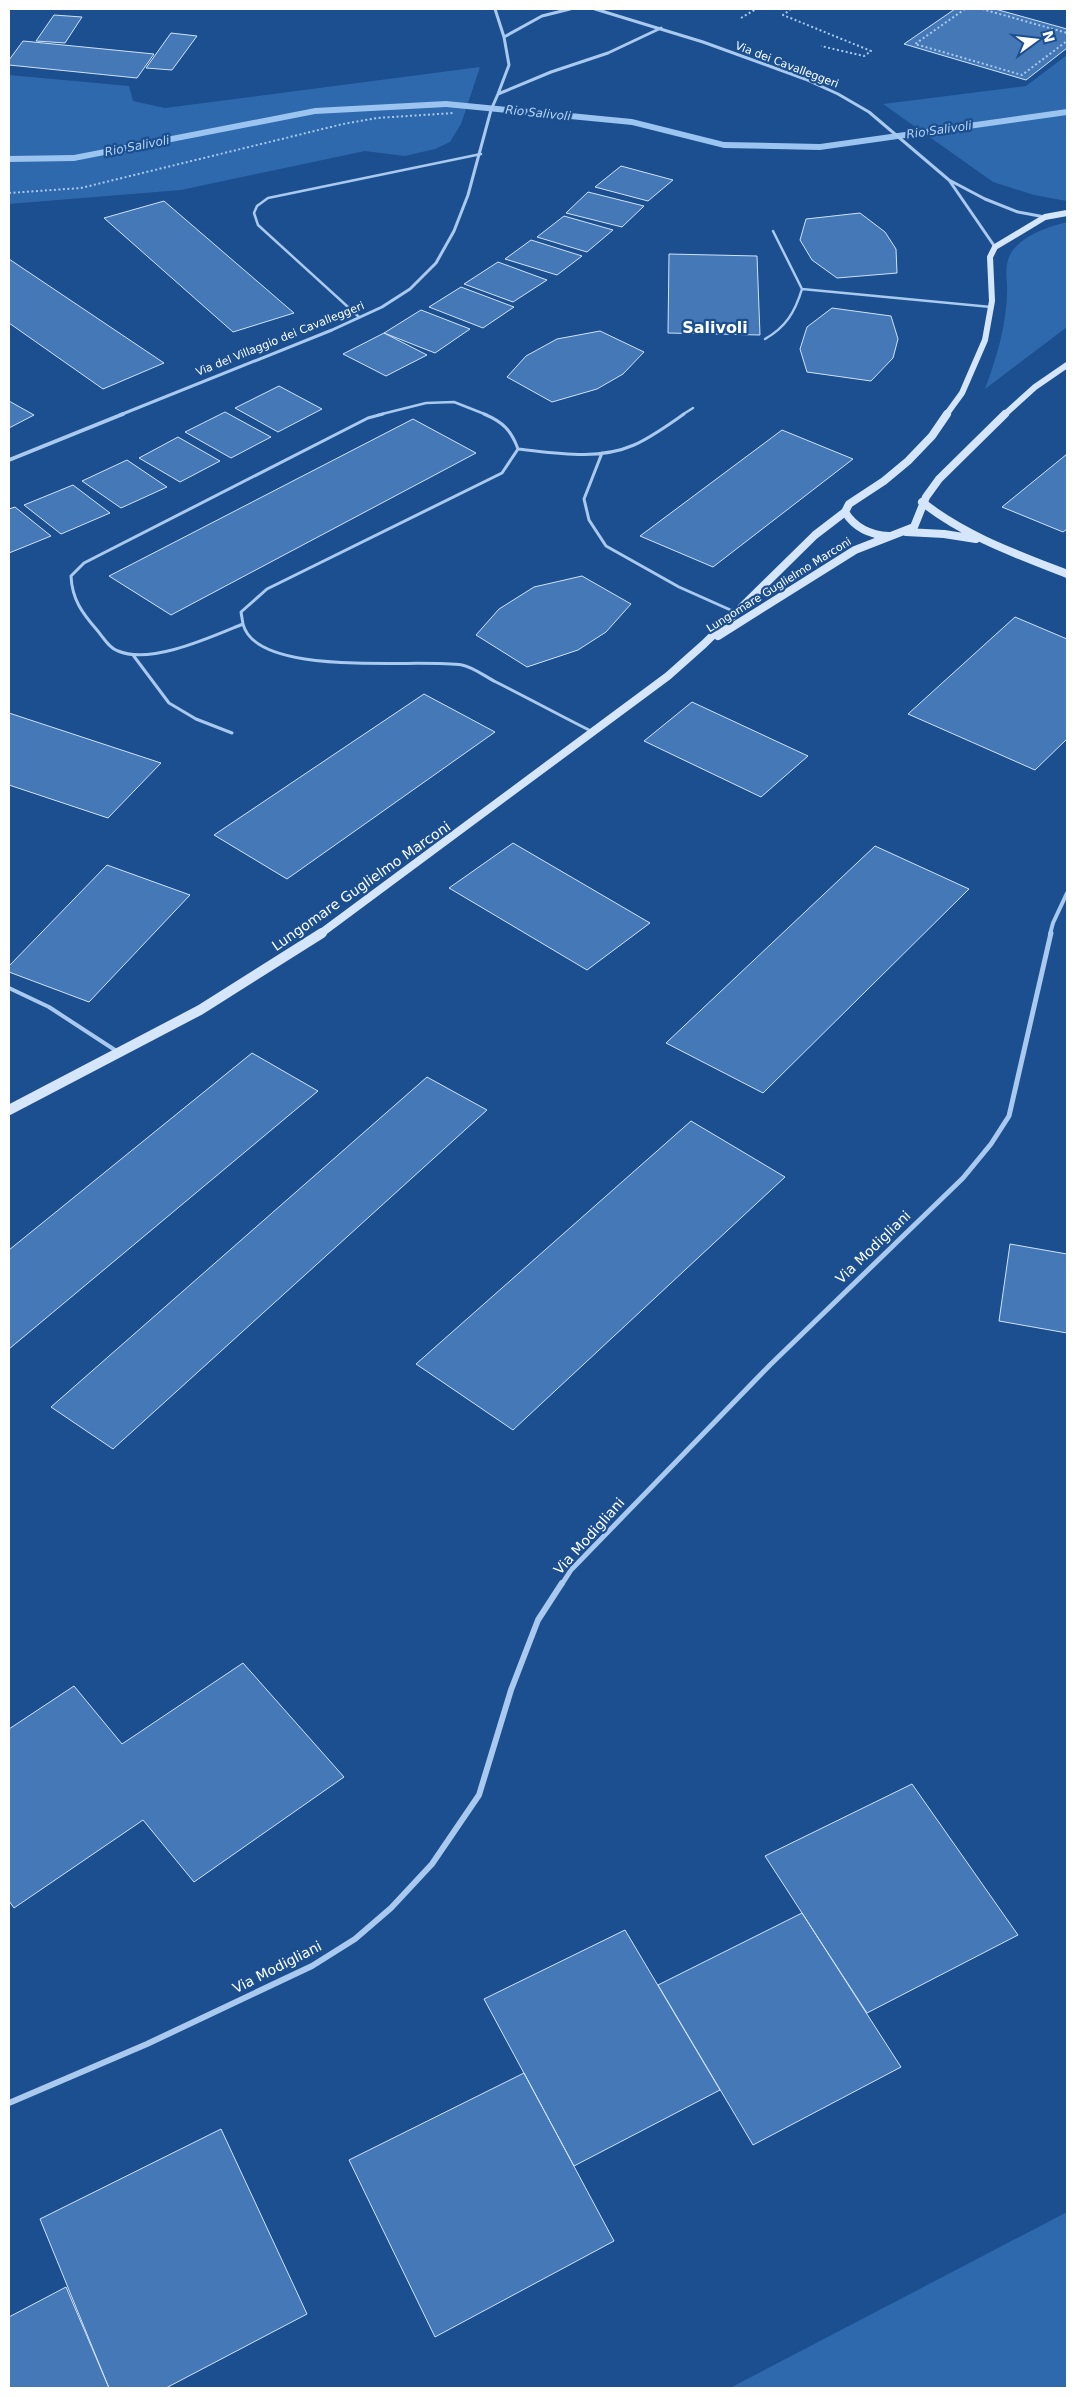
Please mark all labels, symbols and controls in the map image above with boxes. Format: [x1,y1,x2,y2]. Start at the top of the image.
north arrow [1011,15,1061,65]
text: N [1039,29,1058,44]
street label: Via dei Cavalleggeri [733,39,841,91]
water label: Rio Salivoli [505,103,572,123]
water label: Rio Salivoli [906,118,973,141]
water label: Rio Salivoli [103,133,171,159]
street label: Via del Villaggio dei Cavalleggeri [194,299,366,379]
district label: Salivoli [682,318,748,337]
street label: Lungomare Guglielmo Marconi [704,535,854,635]
street label: Lungomare Guglielmo Marconi [269,818,453,954]
street label: Via Modigliani [832,1207,914,1287]
street label: Via Modigliani [550,1494,628,1578]
street label: Via Modigliani [230,1938,324,1996]

